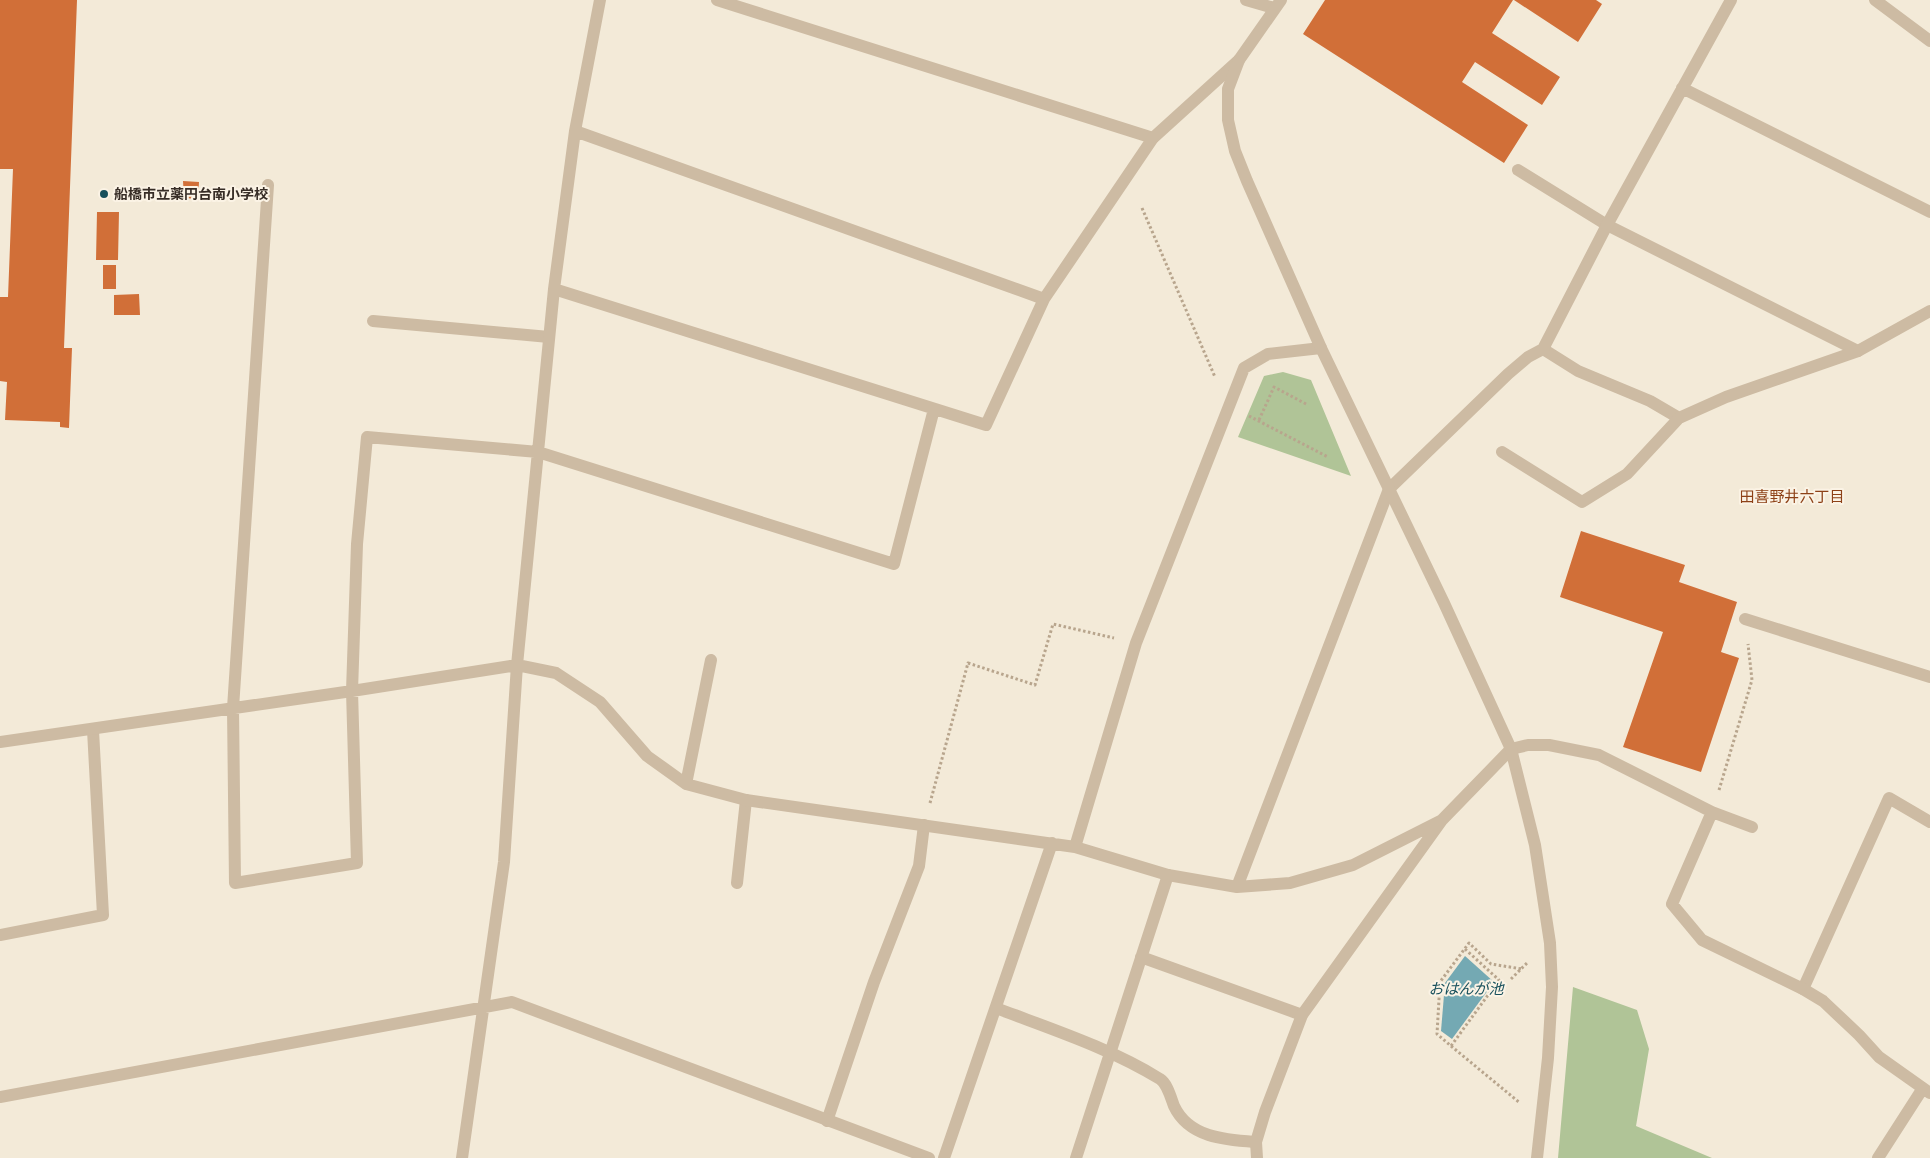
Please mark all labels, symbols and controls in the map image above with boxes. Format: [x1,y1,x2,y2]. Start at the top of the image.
place label: 船橋市立薬円台南小学校 [114,185,268,203]
marker: 船橋市立薬円台南小学校 [98,188,110,200]
district label: 田喜野井六丁目 [1739,487,1845,506]
water label: おはんが池 [1428,979,1505,998]

